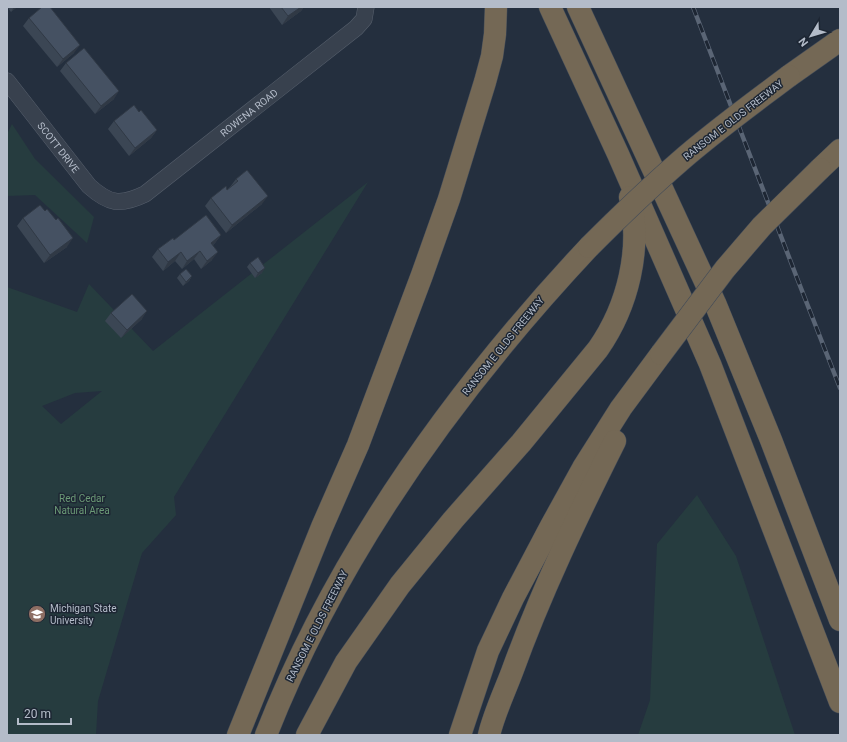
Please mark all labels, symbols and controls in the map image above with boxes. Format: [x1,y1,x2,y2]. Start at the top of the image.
north arrow [791,16,831,56]
text: N [796,35,811,49]
street label: RANSOM E OLDS FREEWAY [681,78,785,162]
street label: ROWENA ROAD [218,86,280,138]
street label: SCOTT DRIVE [36,120,82,175]
street label: RANSOM E OLDS FREEWAY [460,295,546,397]
park label: Red Cedar Natural Area [54,493,110,516]
street label: RANSOM E OLDS FREEWAY [284,569,350,683]
place label: Michigan State University [50,603,117,626]
school or university icon: Michigan State University [27,604,47,624]
scale bar [18,700,71,726]
text: 20 m [24,707,51,721]

